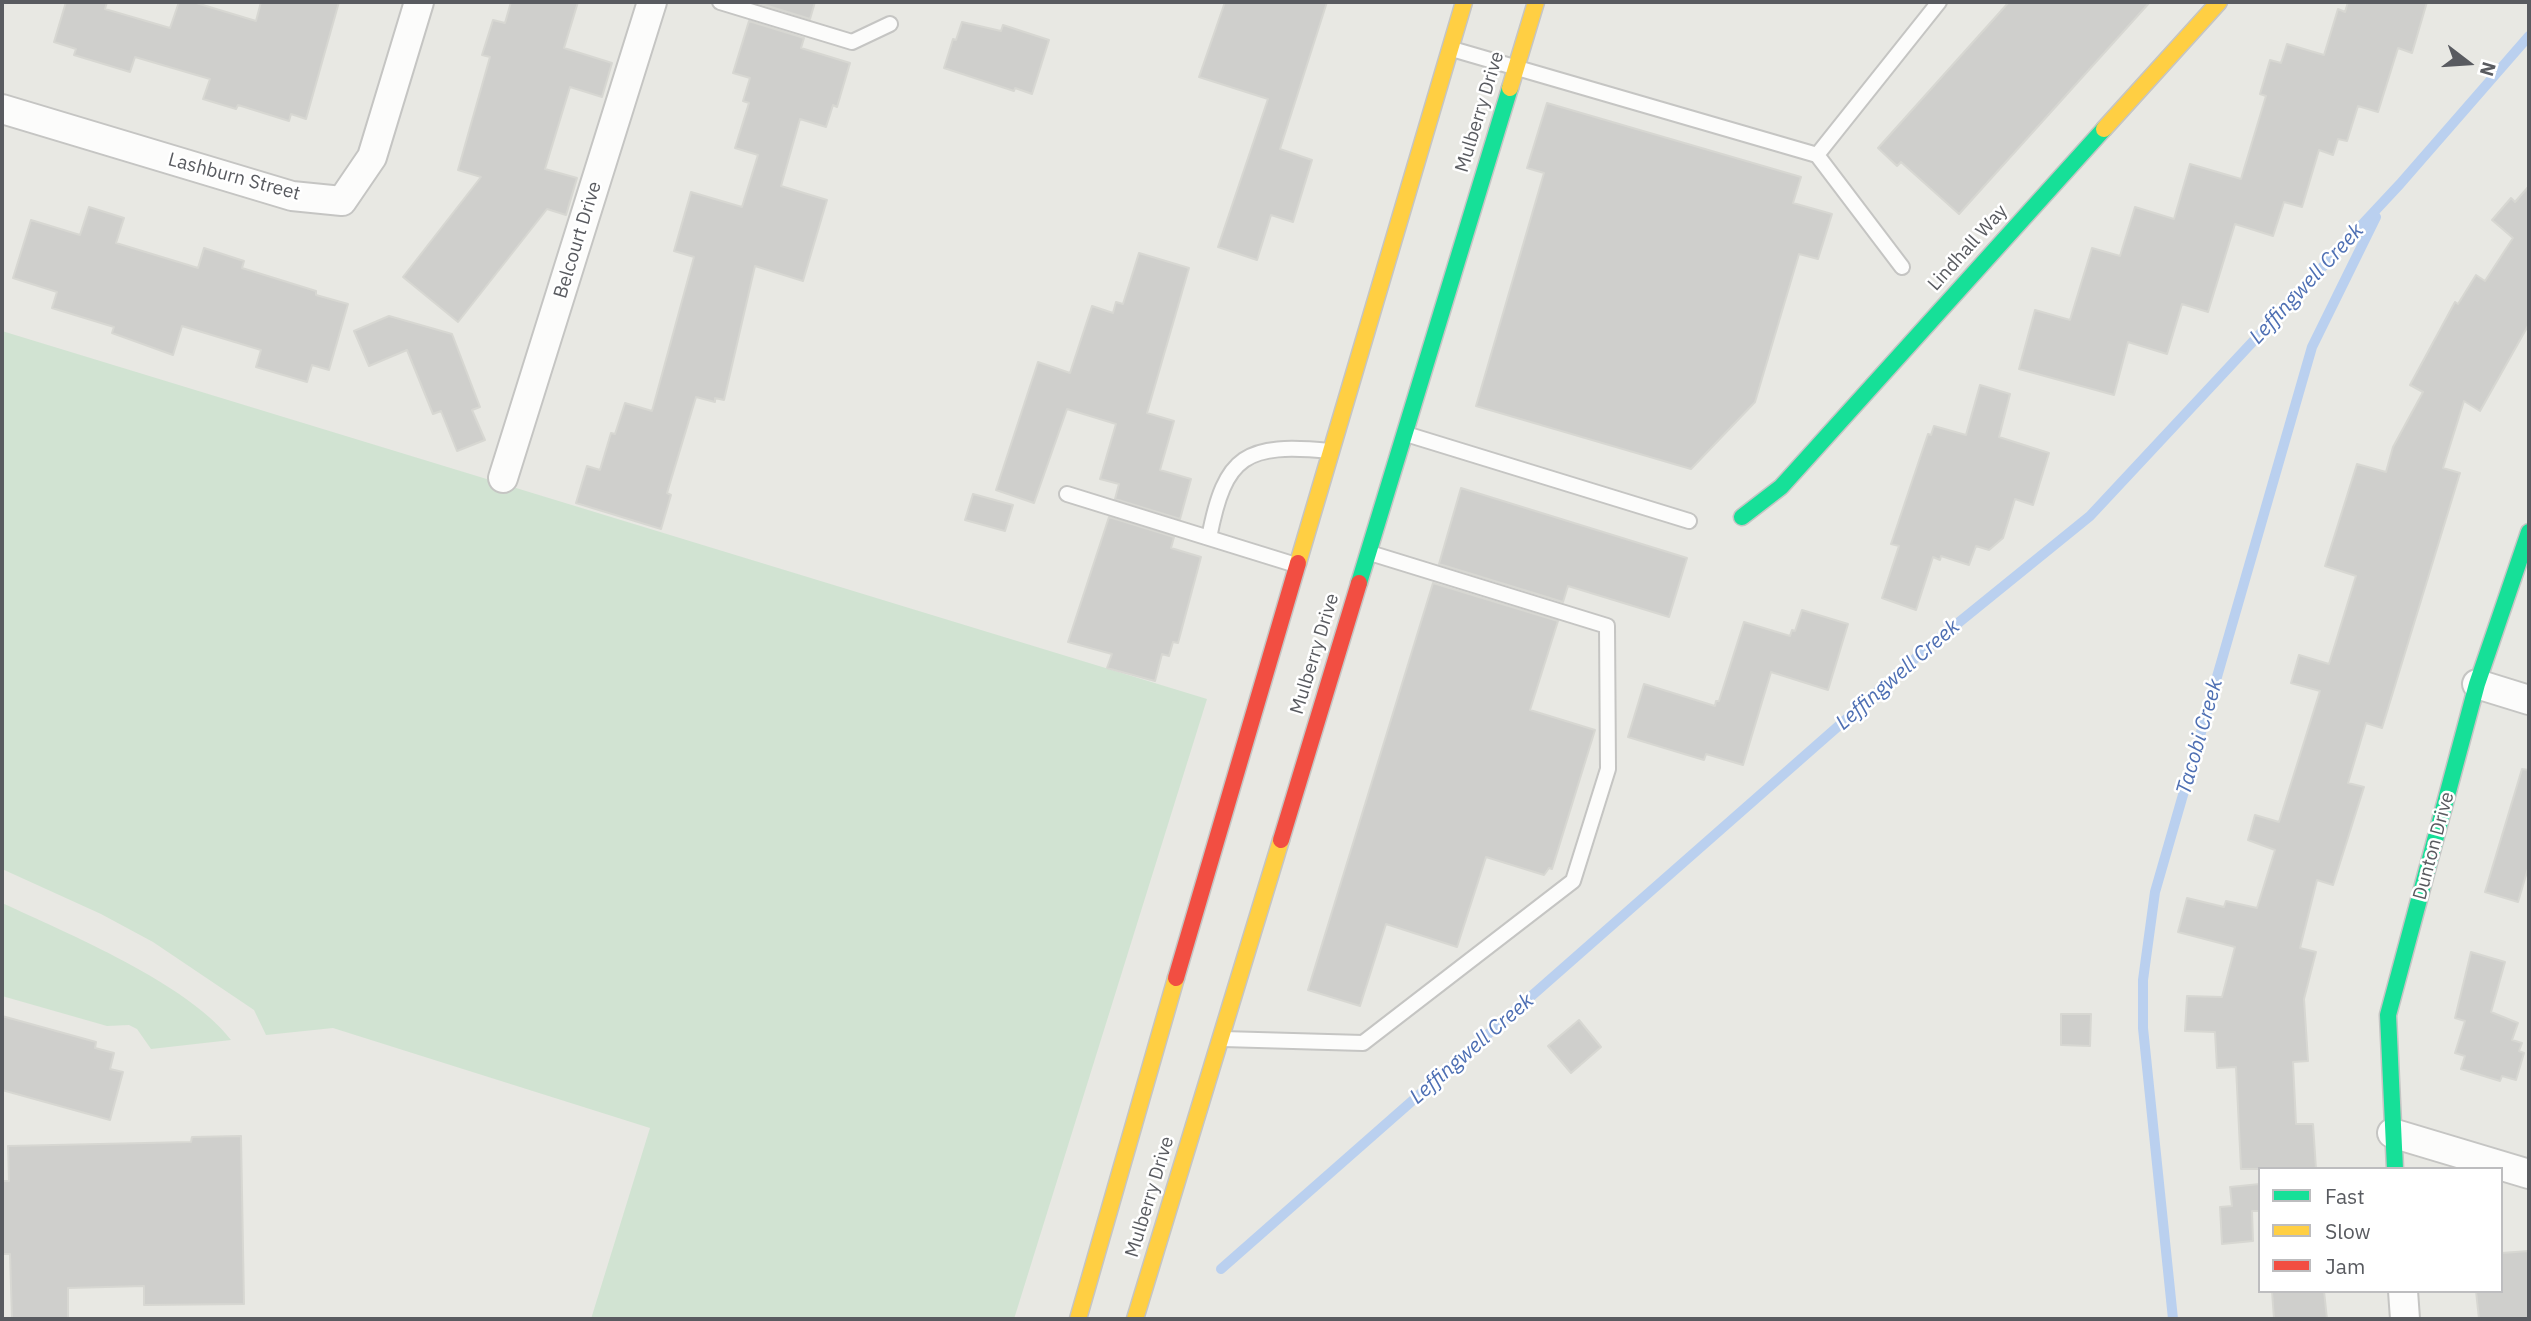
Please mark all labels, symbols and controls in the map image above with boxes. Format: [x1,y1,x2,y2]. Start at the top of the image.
north arrow [2433,28,2503,98]
street label: Mulberry Drive [1451,49,1509,175]
text: N [2475,59,2502,79]
street label: Lashburn Street [165,148,303,206]
street label: Belcourt Drive [549,179,607,301]
street label: Lindhall Way [1923,200,2013,296]
water label: Leffingwell Creek [2245,218,2369,350]
street label: Mulberry Drive [1286,591,1344,717]
water label: Leffingwell Creek [1831,614,1965,736]
water label: Tacobi Creek [2171,676,2229,798]
street label: Dunton Drive [2409,789,2459,903]
water label: Leffingwell Creek [1405,988,1539,1110]
street label: Mulberry Drive [1121,1134,1179,1260]
legend [2258,1167,2503,1293]
text: Fast [2325,1182,2365,1210]
text: Slow [2325,1217,2371,1245]
text: Jam [2325,1252,2365,1280]

